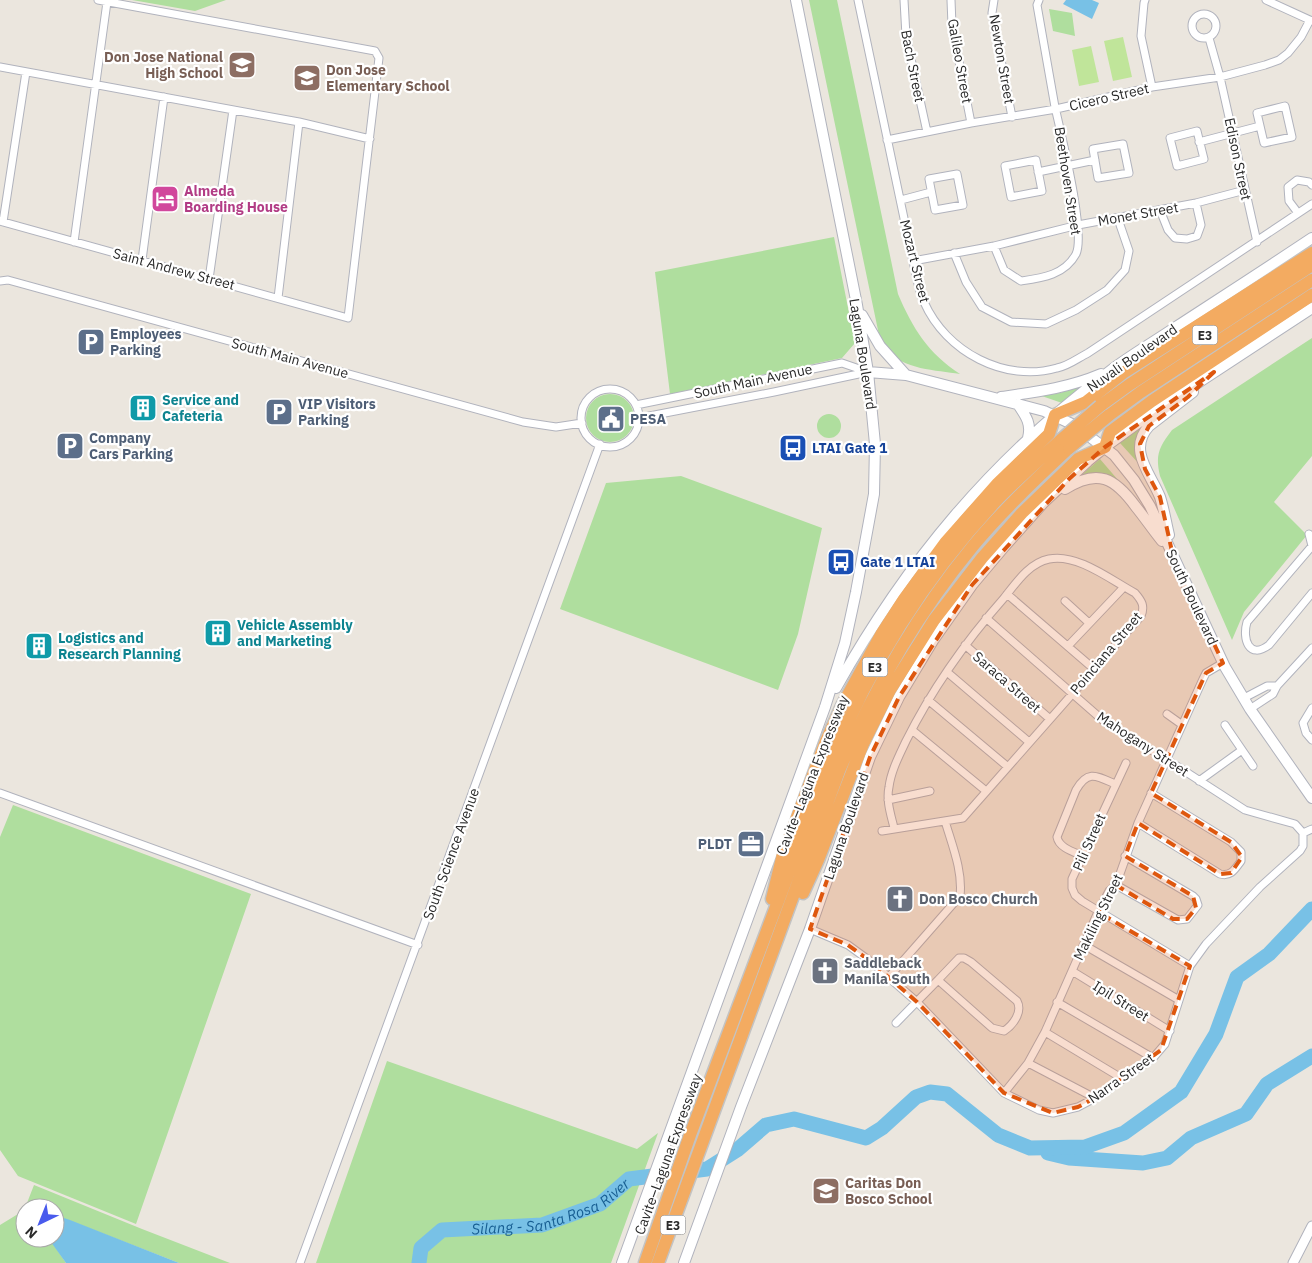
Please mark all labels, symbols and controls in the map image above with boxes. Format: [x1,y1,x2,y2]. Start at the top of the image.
street label: Newton Street [985,13,1019,105]
street label: Galileo Street [944,17,976,105]
street label: Bach Street [897,28,929,104]
place label: Don Jose National High School [104,48,223,82]
school or university icon: Don Jose National High School [227,50,257,80]
place label: Don Jose Elementary School [326,61,450,95]
school or university icon: Don Jose Elementary School [292,63,322,93]
street label: Cicero Street [1067,79,1151,115]
street label: Edison Street [1220,116,1256,202]
street label: Beethoven Street [1051,126,1085,236]
place label: Almeda Boarding House [184,182,288,216]
hotel icon: Almeda Boarding House [150,184,180,214]
street label: Monet Street [1096,198,1180,230]
street label: Mozart Street [896,218,934,304]
street label: Saint Andrew Street [111,244,237,294]
street label: Laguna Boulevard [845,297,881,411]
street label: Nuvali Boulevard [1083,320,1181,396]
place label: Employees Parking [110,325,182,359]
road number: E3 [1192,326,1218,344]
parking icon: Employees Parking [76,327,106,357]
street label: South Main Avenue [229,334,351,382]
street label: South Main Avenue [692,360,814,402]
place label: Service and Cafeteria [162,391,239,425]
building icon: Service and Cafeteria [128,393,158,423]
place label: VIP Visitors Parking [298,395,376,429]
parking icon: VIP Visitors Parking [264,397,294,427]
public building icon: PESA [596,404,626,434]
place label: PESA [630,410,666,428]
place label: Company Cars Parking [89,429,173,463]
parking icon: Company Cars Parking [55,431,85,461]
bus stop icon: LTAI Gate 1 [778,433,808,463]
place label: LTAI Gate 1 [812,439,888,457]
street label: South Boulevard [1162,546,1222,648]
bus stop icon: Gate 1 LTAI [826,547,856,577]
place label: Gate 1 LTAI [860,553,935,571]
street label: Poinciana Street [1066,608,1146,698]
place label: Vehicle Assembly and Marketing [237,616,353,650]
building icon: Vehicle Assembly and Marketing [203,618,233,648]
place label: Logistics and Research Planning [58,629,181,663]
building icon: Logistics and Research Planning [24,631,54,661]
street label: Saraca Street [969,648,1045,717]
road number: E3 [862,658,888,676]
street label: Cavite–Laguna Expressway [772,693,852,857]
street label: Mahogany Street [1094,708,1192,780]
street label: Laguna Boulevard [819,770,873,882]
street label: South Science Avenue [419,785,483,922]
street label: Pili Street [1068,810,1110,874]
office icon: PLDT [736,829,766,859]
place label: PLDT [698,835,732,853]
street label: Makiling Street [1069,871,1127,963]
church icon: Don Bosco Church [885,884,915,914]
place label: Don Bosco Church [919,890,1038,908]
place label: Saddleback Manila South [844,954,930,988]
church icon: Saddleback Manila South [810,956,840,986]
street label: Ipil Street [1090,977,1152,1025]
street label: Narra Street [1084,1049,1158,1107]
street label: Cavite–Laguna Expressway [630,1071,706,1237]
water label: Silang - Santa Rosa River [471,1174,633,1238]
place label: Caritas Don Bosco School [845,1174,932,1208]
school or university icon: Caritas Don Bosco School [811,1176,841,1206]
north arrow [15,1198,65,1248]
road number: E3 [660,1216,686,1234]
text: N [21,1222,41,1243]

